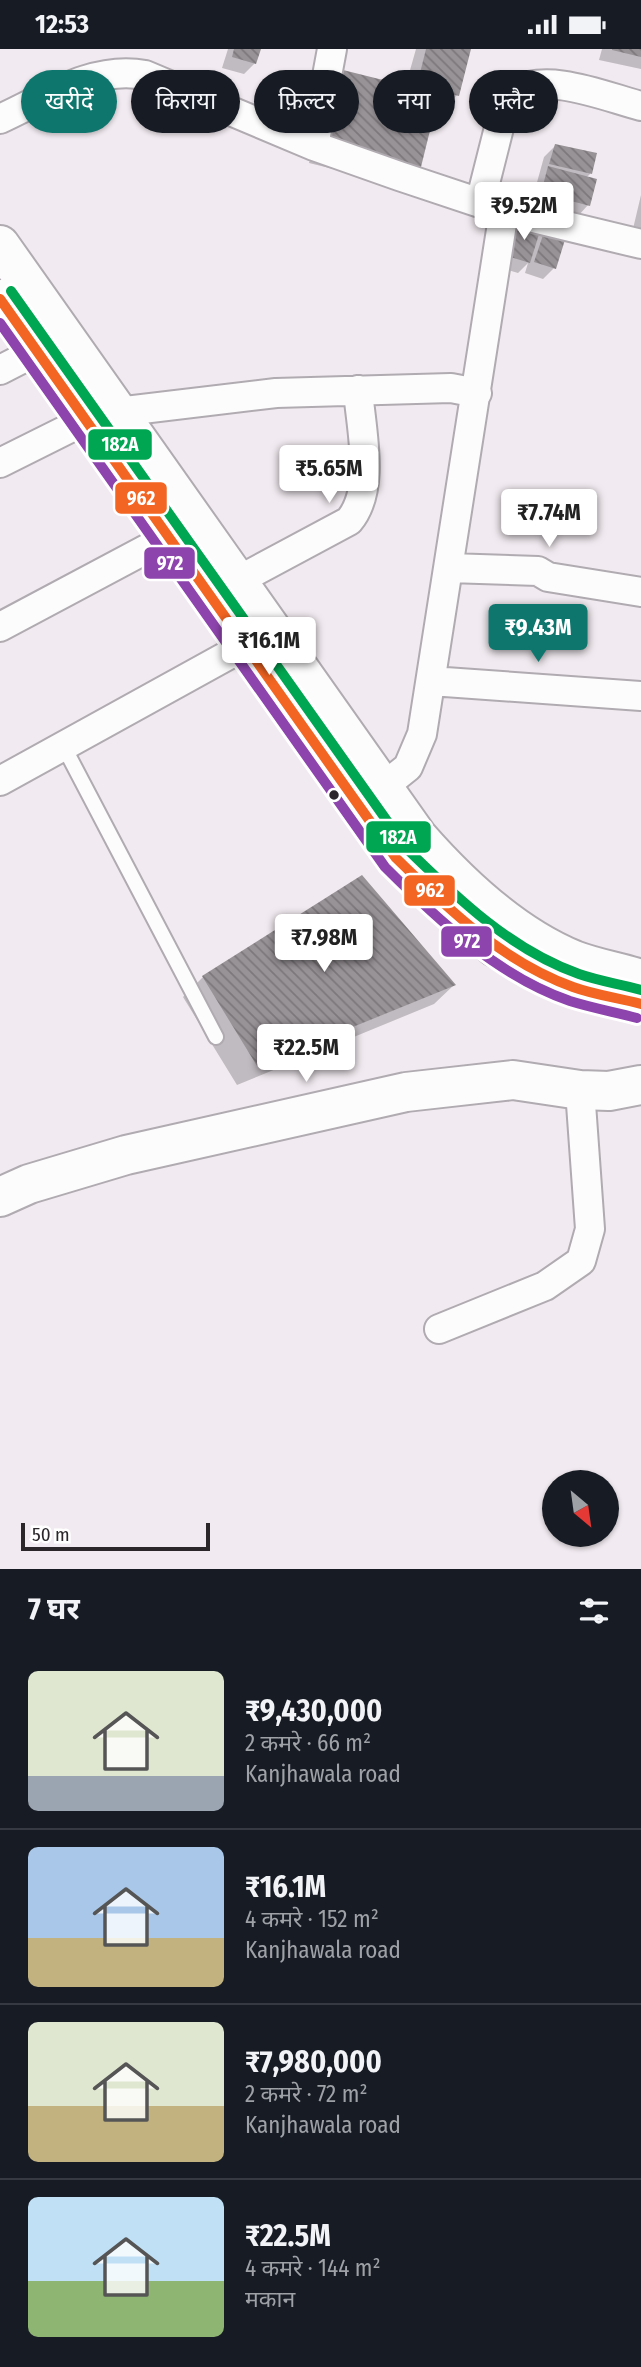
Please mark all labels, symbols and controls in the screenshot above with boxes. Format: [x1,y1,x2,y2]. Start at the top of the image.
text: 12:53 [35,9,89,40]
chip: खरीदें [21,70,117,133]
chip: किराया [131,70,240,133]
chip: फ़िल्टर [254,70,359,133]
chip: नया [373,70,455,133]
chip: फ़्लैट [469,70,558,133]
pin: ₹9.52M [467,183,581,242]
text: ₹9.52M [491,191,557,219]
line badge: 182A [87,428,153,461]
text: 182A [101,433,139,456]
pin: ₹5.65M [272,445,386,505]
text: ₹5.65M [295,454,363,482]
line badge: 962 [114,481,168,515]
text: 962 [127,487,155,510]
pin: ₹7.74M [492,489,606,549]
text: ₹7.74M [517,498,581,526]
line badge: 972 [143,546,196,580]
text: 972 [157,552,183,575]
pin: ₹9.43M [481,605,595,664]
text: ₹9.43M [505,613,571,641]
pin: ₹16.1M [212,617,326,677]
text: ₹16.1M [238,626,300,654]
unlabelled marker [327,788,341,802]
line badge: 182A [365,820,432,854]
text: 182A [379,826,417,849]
line badge: 962 [403,874,456,907]
text: 962 [416,879,444,902]
pin: ₹7.98M [267,915,381,974]
text: ₹7.98M [291,923,357,951]
line badge: 972 [440,925,493,958]
text: 972 [454,930,480,953]
pin: ₹22.5M [249,1025,363,1084]
text: ₹22.5M [273,1033,339,1061]
north arrow [542,1470,620,1547]
map controls [542,1470,619,1547]
scale bar [21,1520,210,1552]
text: 50 m [32,1523,70,1546]
text: 7 घर [28,1591,80,1627]
icon: filters [575,1592,613,1630]
text: ₹9,430,000 [245,1693,382,1729]
icon: home [84,1699,168,1783]
text: 2 कमरे · 66 m² [245,1729,371,1757]
text: Kanjhawala road [245,1760,401,1788]
text: ₹16.1M [245,1869,326,1905]
icon: home [84,1875,168,1959]
text: 4 कमरे · 152 m² [245,1905,379,1933]
text: Kanjhawala road [245,1936,401,1964]
text: ₹7,980,000 [245,2044,382,2080]
icon: home [84,2050,168,2134]
text: 2 कमरे · 72 m² [245,2080,368,2108]
text: Kanjhawala road [245,2111,401,2139]
text: ₹22.5M [245,2218,331,2254]
icon: home [84,2225,168,2309]
text: 4 कमरे · 144 m² [245,2254,381,2282]
text: मकान [245,2285,295,2313]

